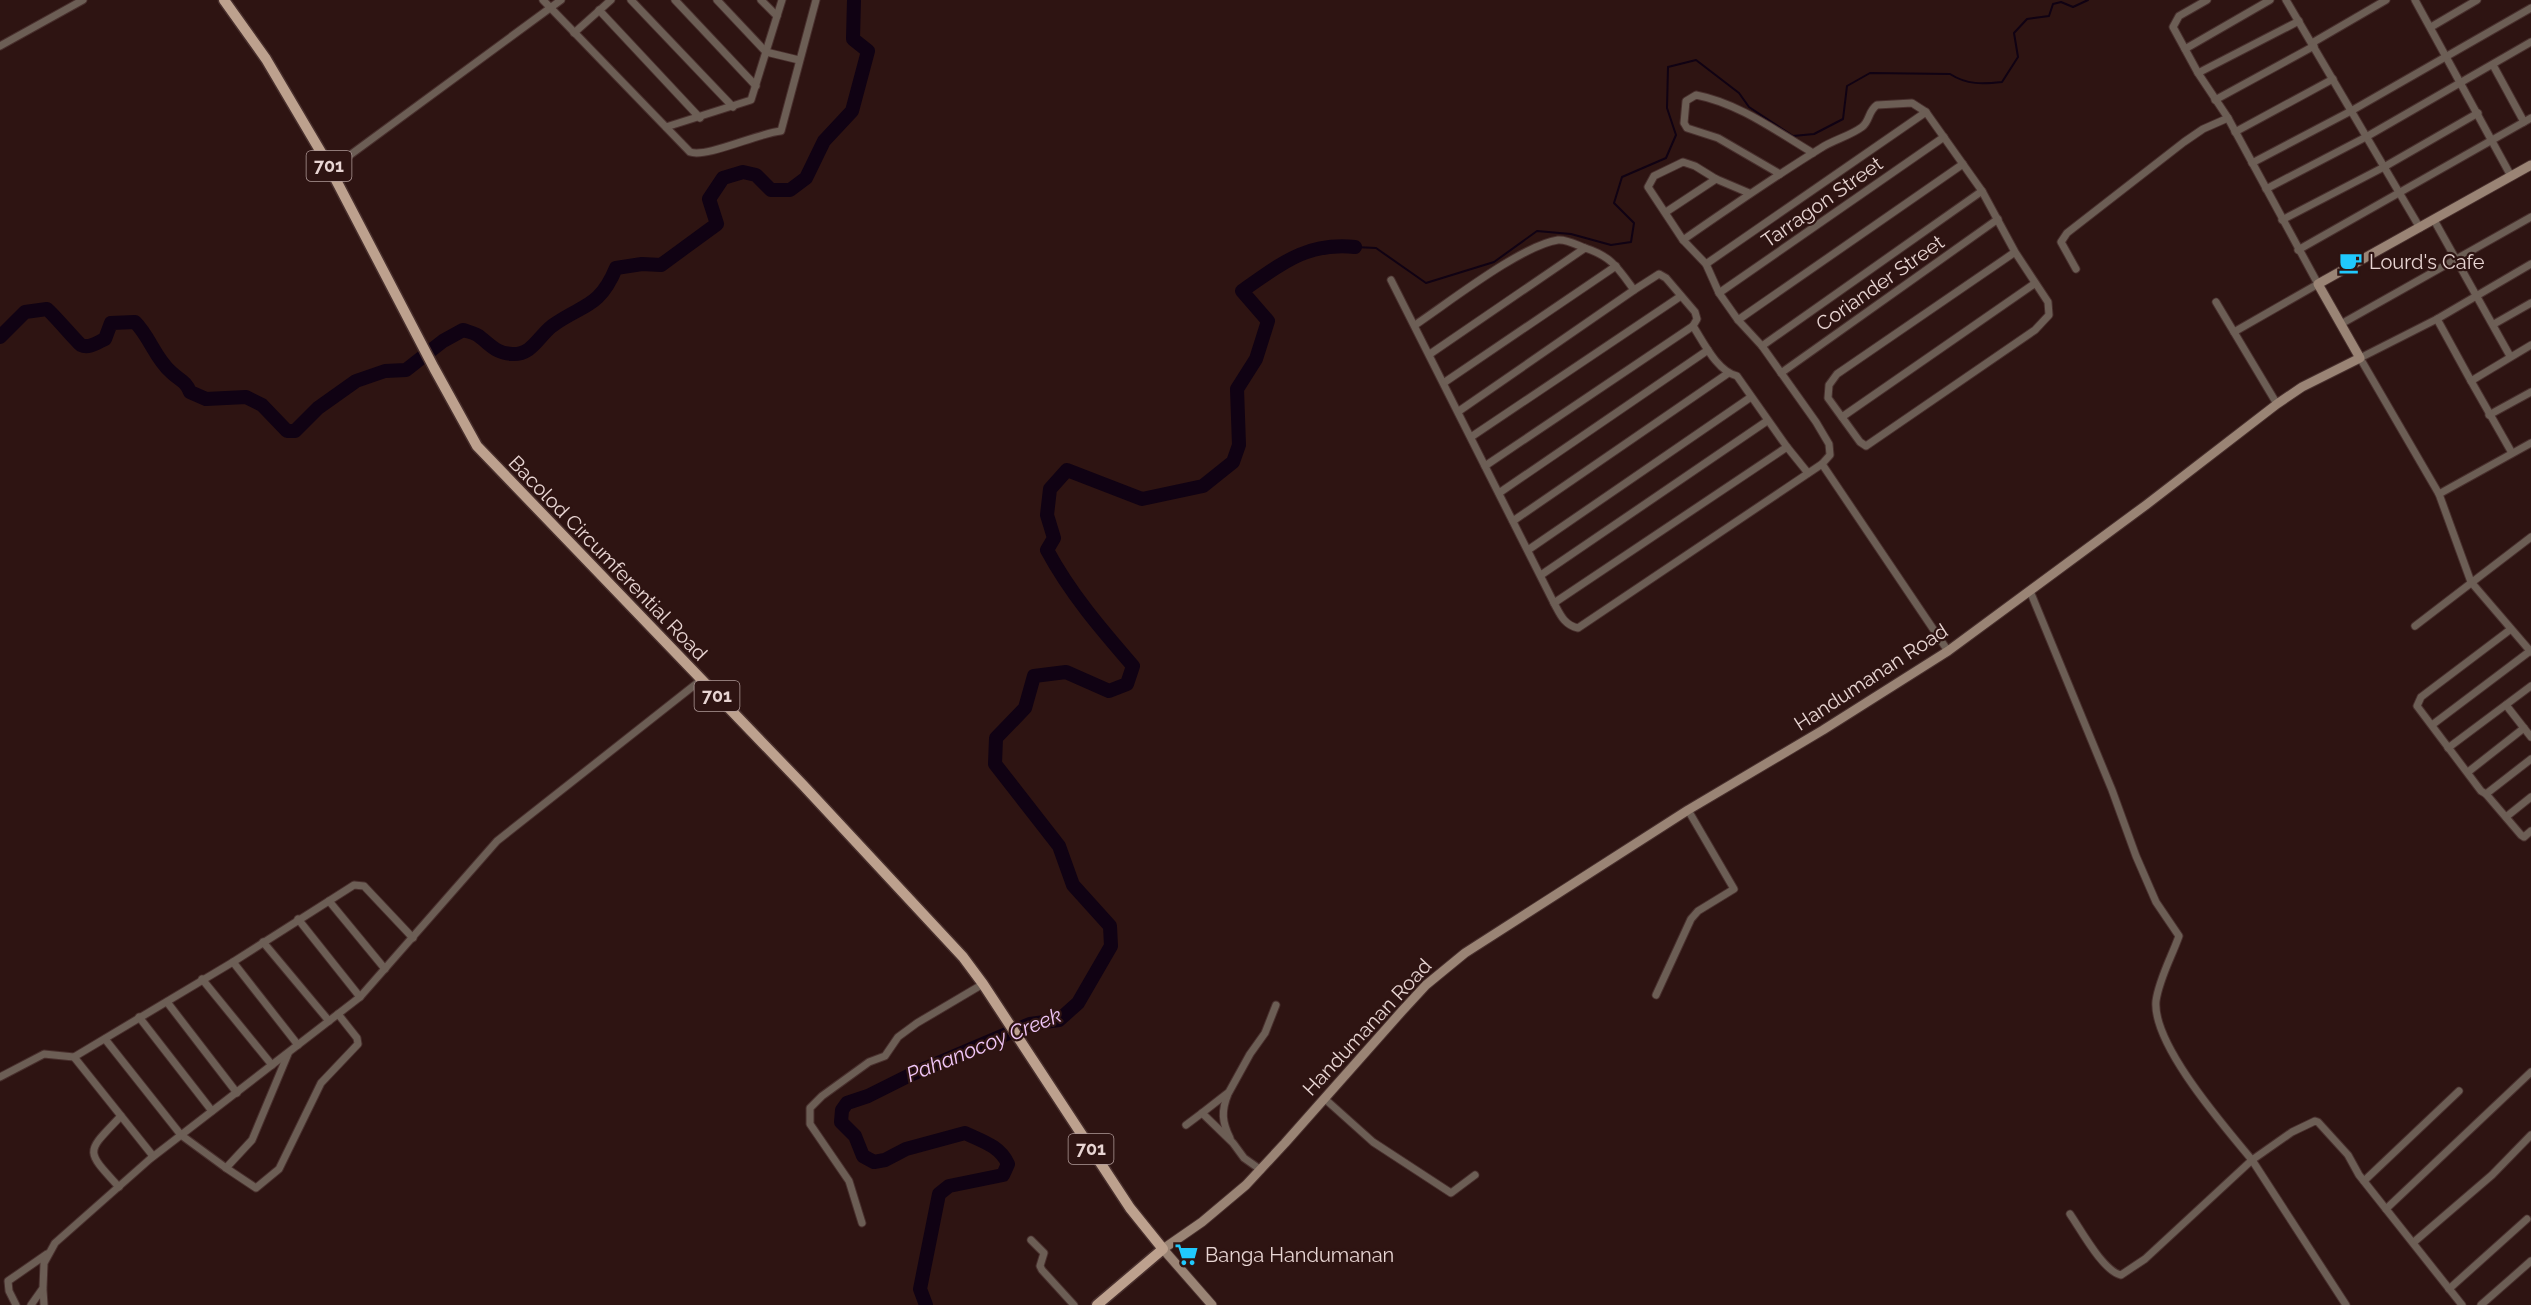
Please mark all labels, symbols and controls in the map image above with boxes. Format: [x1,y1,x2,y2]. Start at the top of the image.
road number: 701 [306,151,352,181]
street label: Tarragon Street [1757,151,1887,253]
street label: Coriander Street [1811,230,1949,336]
cafe icon: Lourd's Cafe [2338,249,2364,275]
place label: Lourd's Cafe [2369,250,2485,274]
street label: Bacolod Circumferential Road [504,451,712,665]
street label: Handumanan Road [1790,618,1952,736]
road number: 701 [694,681,740,711]
street label: Handumanan Road [1297,954,1437,1100]
water label: Pahanocoy Creek [903,1002,1065,1087]
road number: 701 [1068,1134,1114,1164]
supermarket icon: Banga Handumanan [1174,1242,1200,1268]
place label: Banga Handumanan [1205,1243,1394,1267]

